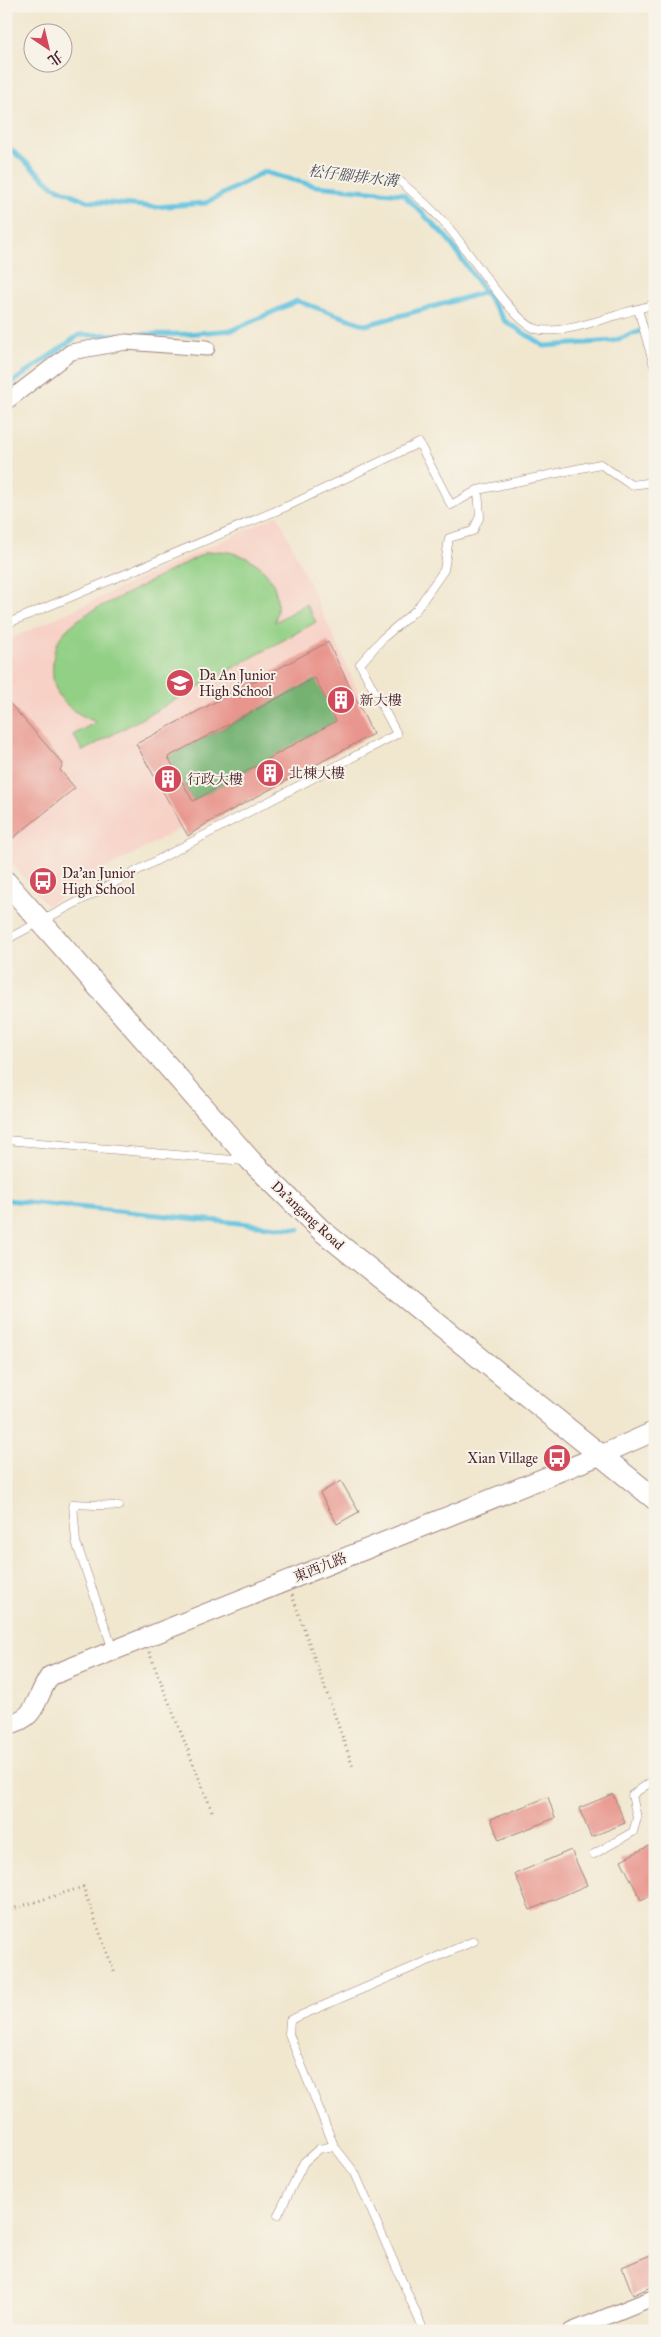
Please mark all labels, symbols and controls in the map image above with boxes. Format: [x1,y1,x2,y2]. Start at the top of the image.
north arrow [22,22,72,72]
text: 北 [45,47,66,69]
water label: 松仔腳排水溝 [307,162,401,191]
place label: Da An Junior High School [199,667,276,700]
school or university icon: Da An Junior High School [165,668,195,698]
building icon: 新大樓 [326,685,356,715]
place label: 新大樓 [360,692,402,709]
building icon: 北棟大樓 [255,758,285,788]
building icon: 行政大樓 [153,764,183,794]
place label: 北棟大樓 [289,765,345,782]
place label: 行政大樓 [187,771,243,788]
place label: Da'an Junior High School [62,865,136,898]
bus stop icon: Da'an Junior High School [28,866,58,896]
street label: Da’angang Road [268,1177,348,1253]
bus stop icon: Xian Village [542,1443,572,1473]
place label: Xian Village [467,1450,538,1467]
street label: 東西九路 [291,1549,349,1586]

